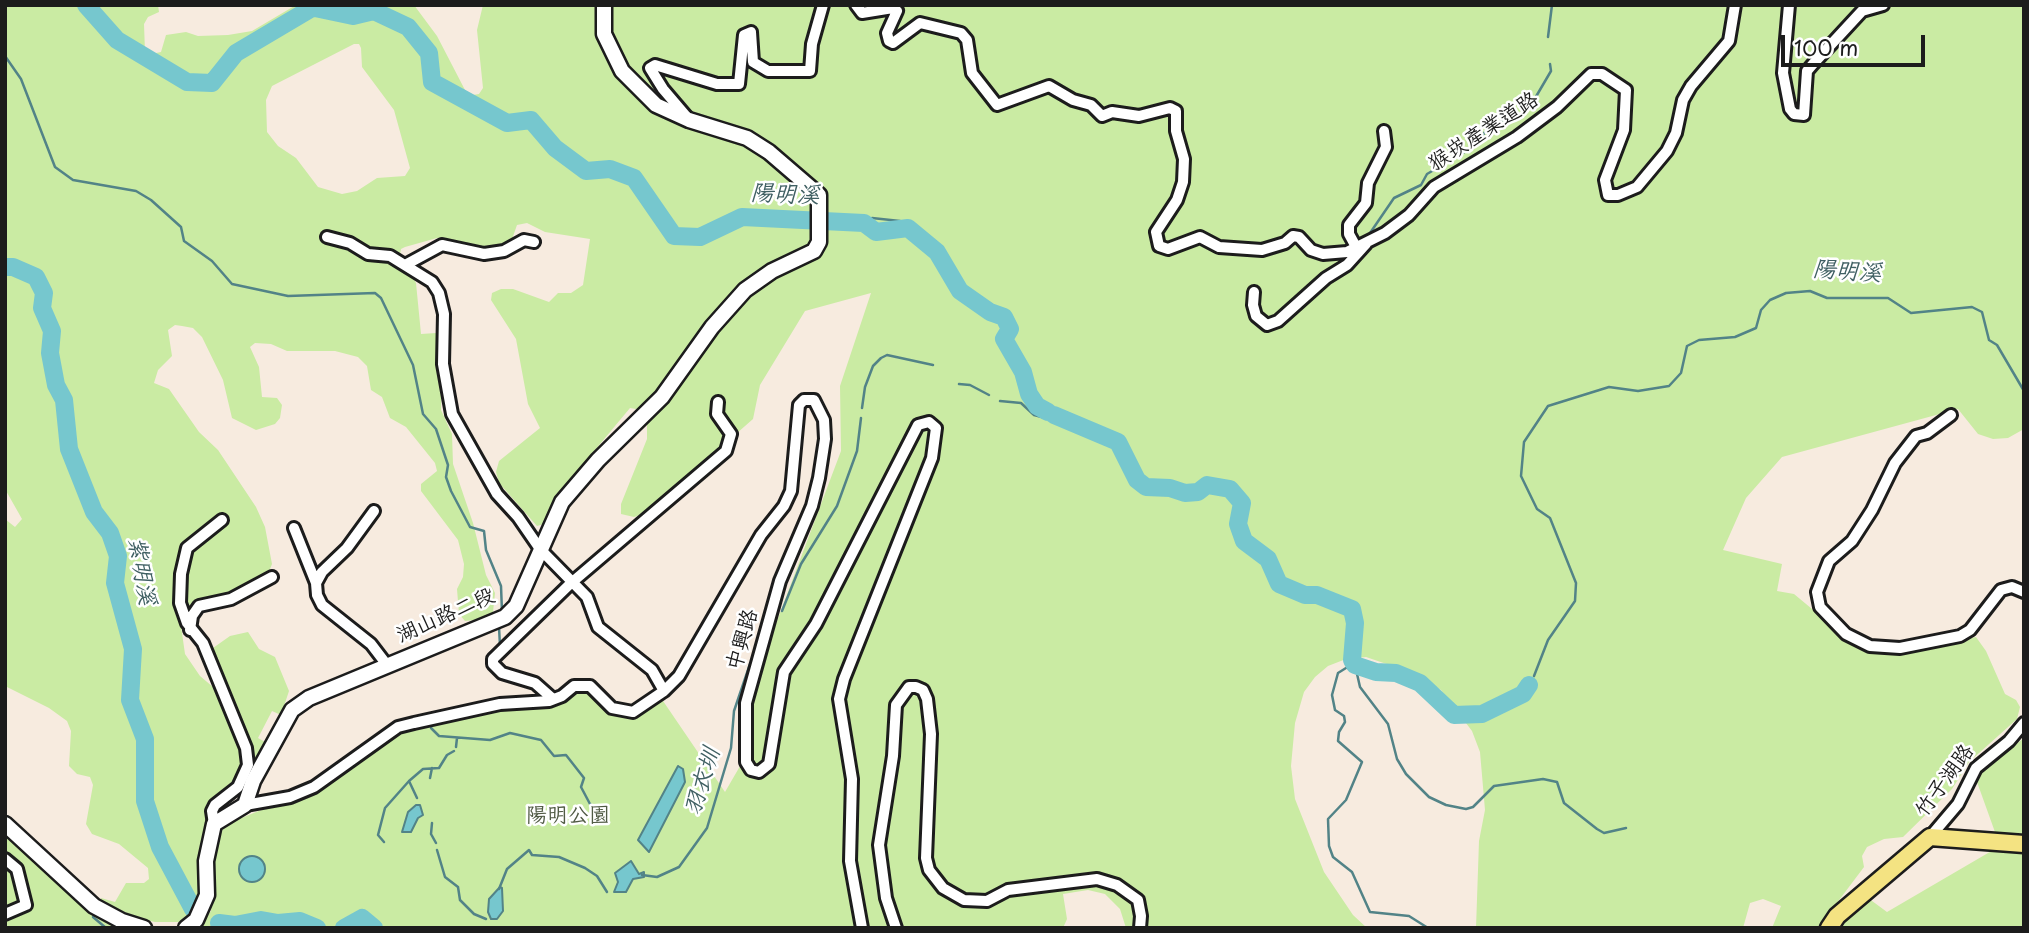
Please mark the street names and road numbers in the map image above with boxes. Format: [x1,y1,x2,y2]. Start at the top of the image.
street label: 猴崁產業道路 [1424,87,1544,177]
street label: 湖山路二段 [393,583,499,649]
street label: 中興路 [722,606,764,674]
street label: 竹子湖路 [1910,740,1980,822]

